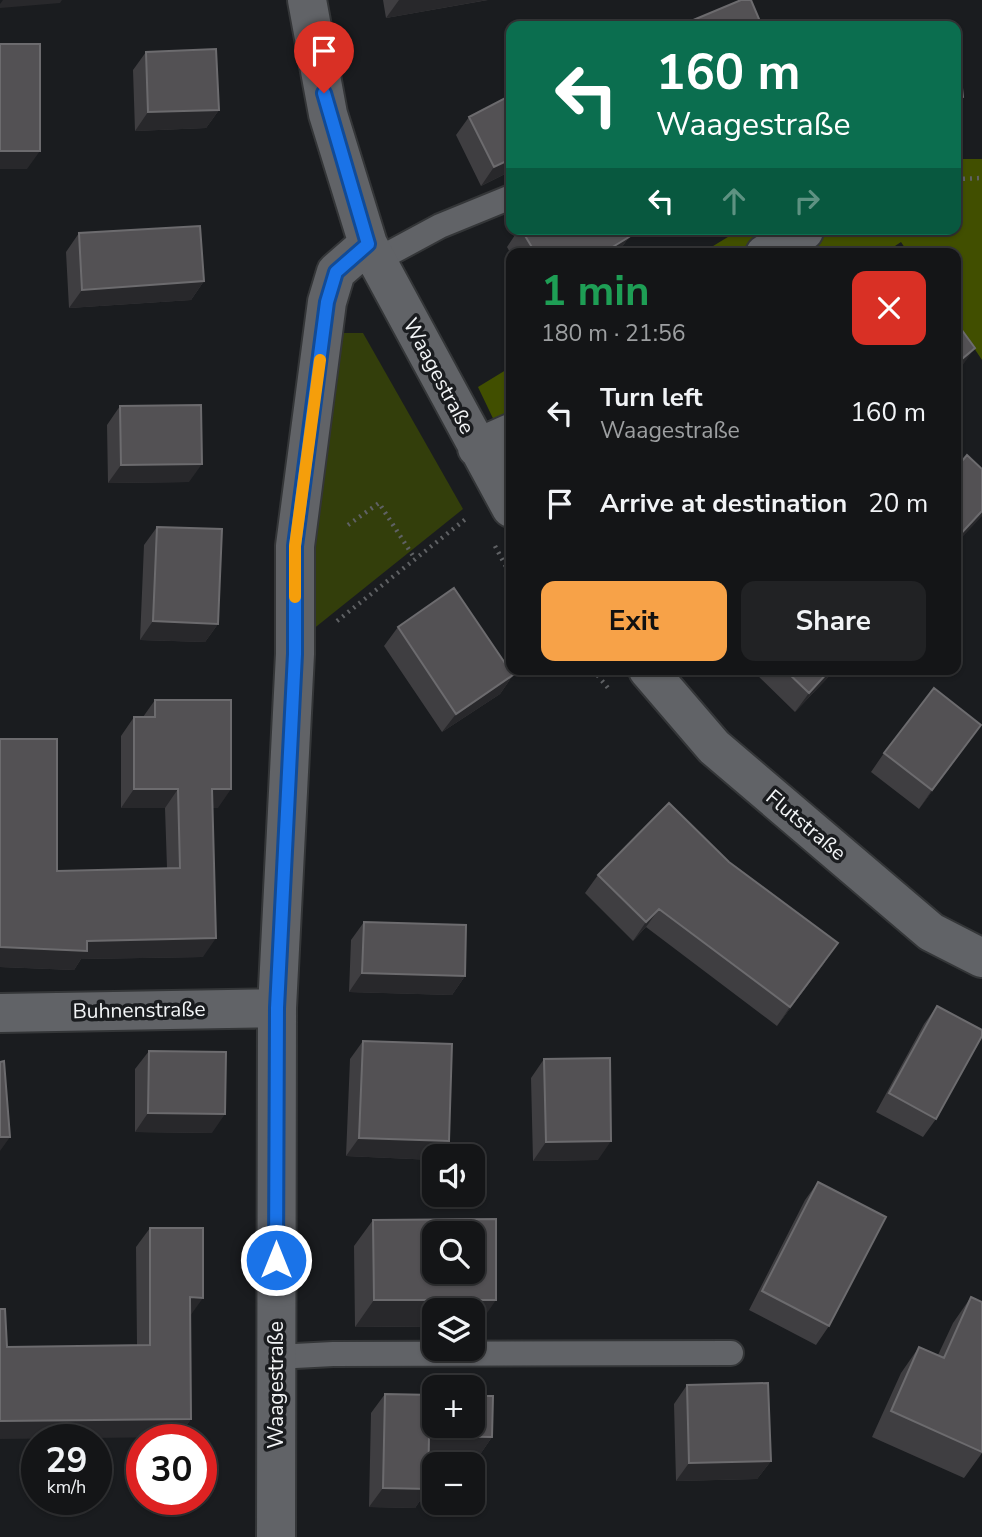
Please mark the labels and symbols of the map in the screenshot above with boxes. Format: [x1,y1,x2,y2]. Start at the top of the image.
pin [294,21,354,93]
street label: Waagestraße [397,313,481,439]
street label: Flutstraße [760,783,852,867]
street label: Buhnenstraße [72,995,206,1025]
position arrow [239,1223,313,1297]
street label: Waagestraße [262,1321,290,1449]
speed limit sign: 30 [126,1424,217,1515]

